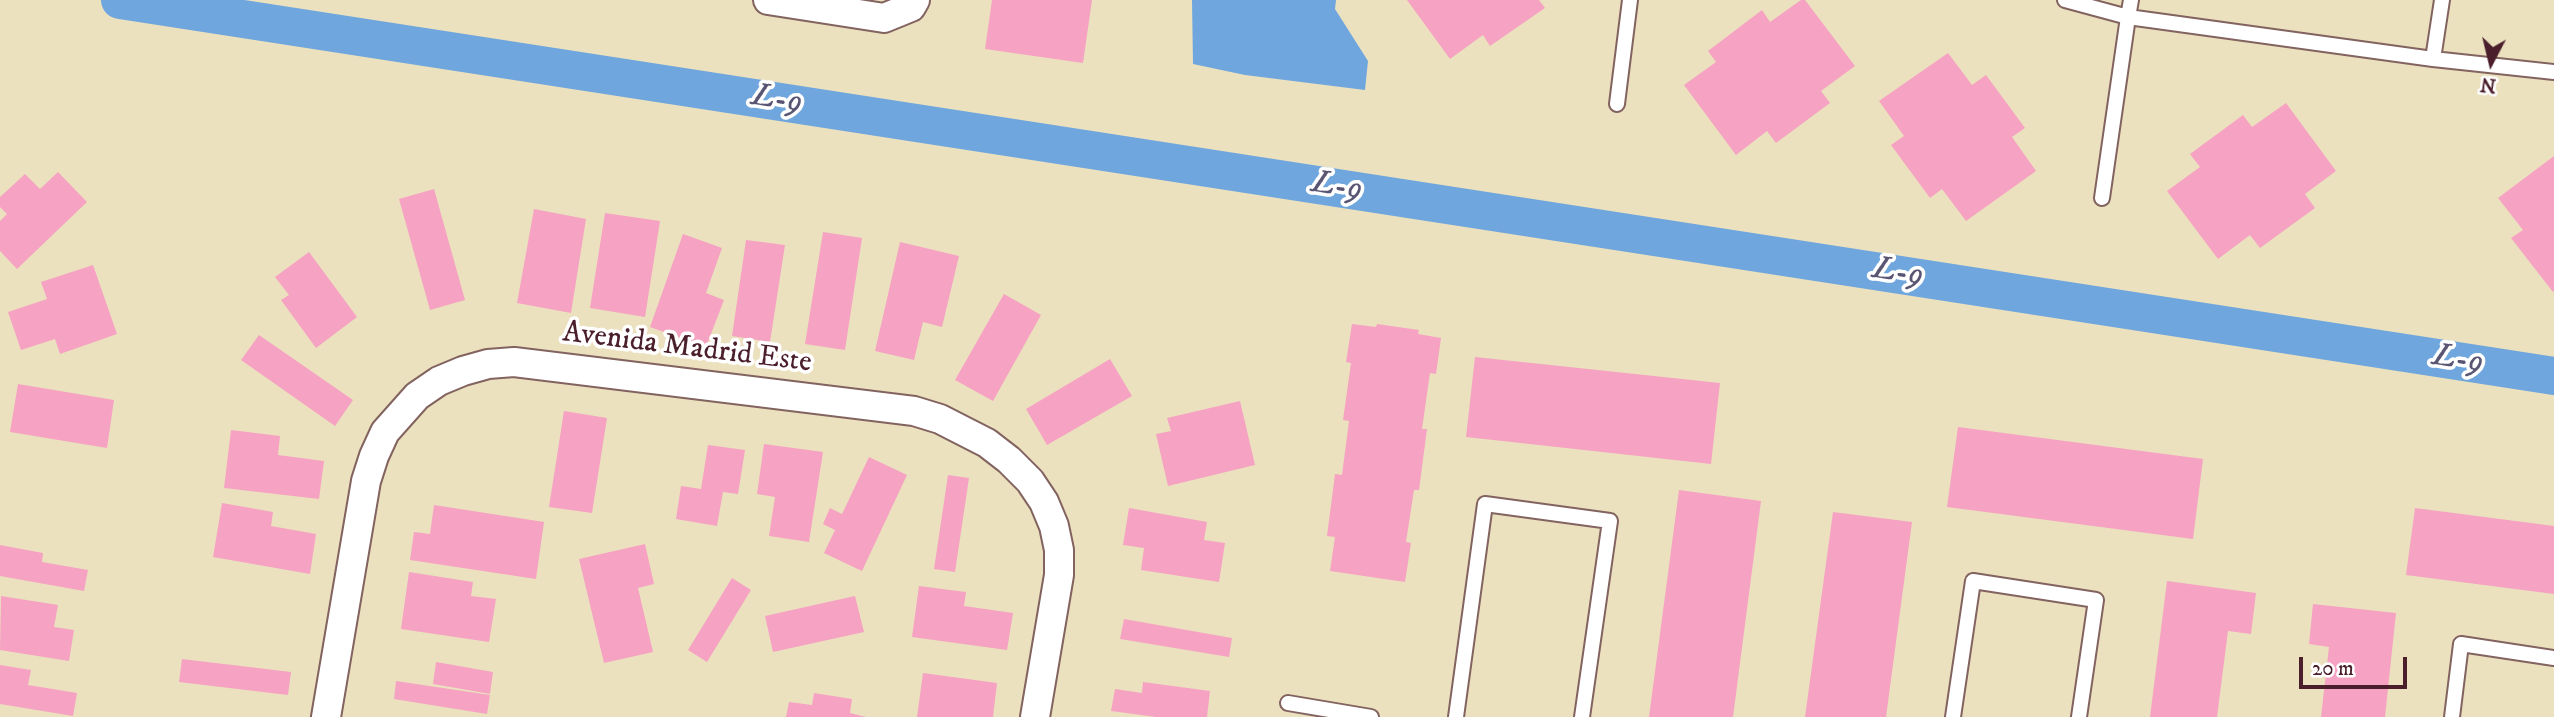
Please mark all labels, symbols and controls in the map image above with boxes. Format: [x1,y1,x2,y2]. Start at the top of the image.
north arrow [2456,28,2526,98]
text: N [2479,72,2498,97]
water label: L-9 [749,78,805,124]
water label: L-9 [1309,165,1365,211]
water label: L-9 [1870,251,1926,297]
street label: Avenida Madrid Este [561,316,813,382]
water label: L-9 [2430,338,2486,384]
scale bar [2302,644,2410,688]
text: 20 m [2312,656,2354,682]

